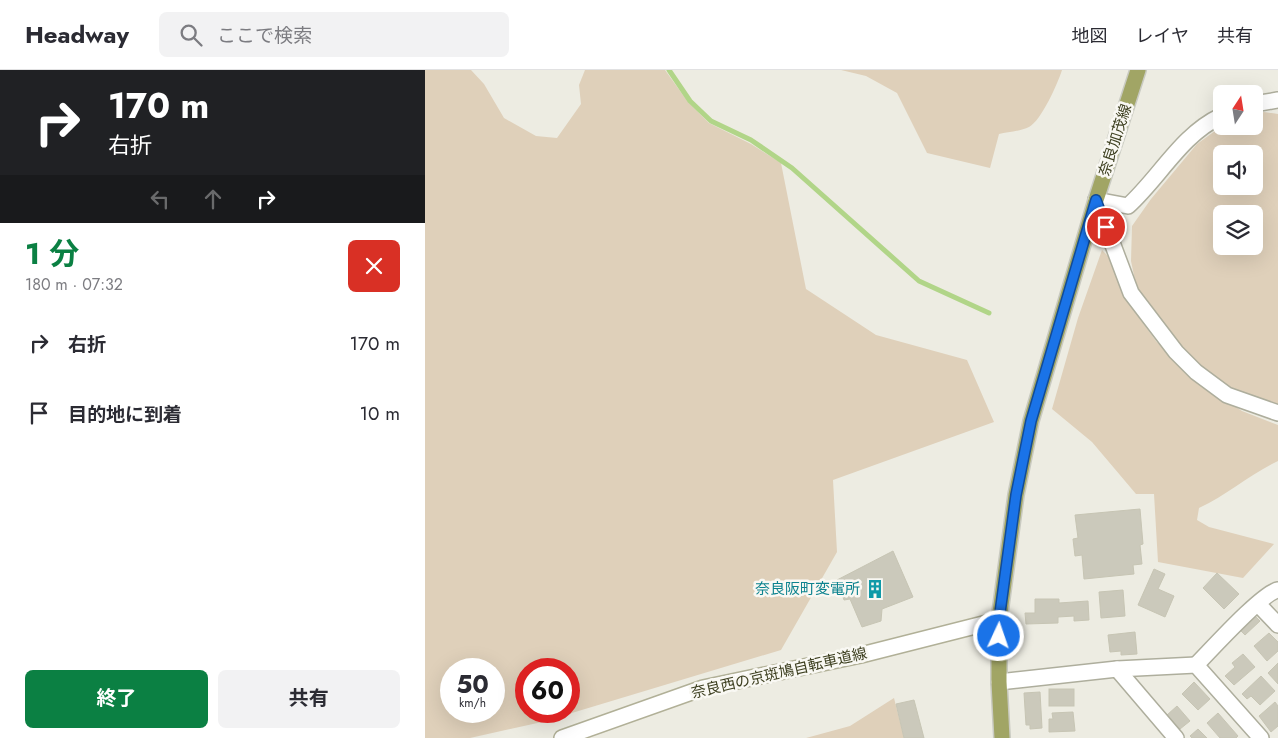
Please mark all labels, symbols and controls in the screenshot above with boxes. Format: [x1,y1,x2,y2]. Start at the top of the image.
search box [159,12,509,57]
text: Headway [25,17,129,52]
icon: search [177,21,205,49]
text: ここで検索 [217,22,312,49]
text: 地図 [1072,23,1108,49]
text: レイヤ [1136,23,1189,49]
text: 共有 [1217,23,1253,49]
text: 170 m [108,81,209,131]
north arrow [1213,85,1263,135]
map controls [1213,85,1263,255]
icon: right [25,90,90,155]
street label: 奈良加茂線 [1093,101,1137,179]
text: 右折 [108,129,152,161]
button: sound [1213,145,1263,195]
icon: left [146,185,174,213]
icon: ahead [199,185,227,213]
icon: right [252,185,280,213]
button: layers [1213,205,1263,255]
pin [1085,206,1127,248]
icon: arrive [1092,213,1120,241]
text: 1 分 [25,232,79,275]
button: close [348,240,400,292]
text: 180 m · 07:32 [25,273,123,296]
icon: right [25,329,53,357]
text: 170 m [350,330,400,357]
text: 右折 [68,331,106,358]
icon: arrive [25,399,53,427]
text: 10 m [360,400,400,427]
text: 目的地に到着 [68,401,182,428]
place label: 奈良阪町変電所 [755,578,860,600]
building icon: 奈良阪町変電所 [864,578,886,600]
position arrow [972,609,1024,661]
street label: 奈良西の京斑鳩自転車道線 [689,642,869,704]
speed limit sign: 60 [515,658,580,723]
text: 50 [456,666,489,702]
button: 終了 [25,670,208,728]
button: 共有 [218,670,400,728]
text: km/h [459,694,486,712]

